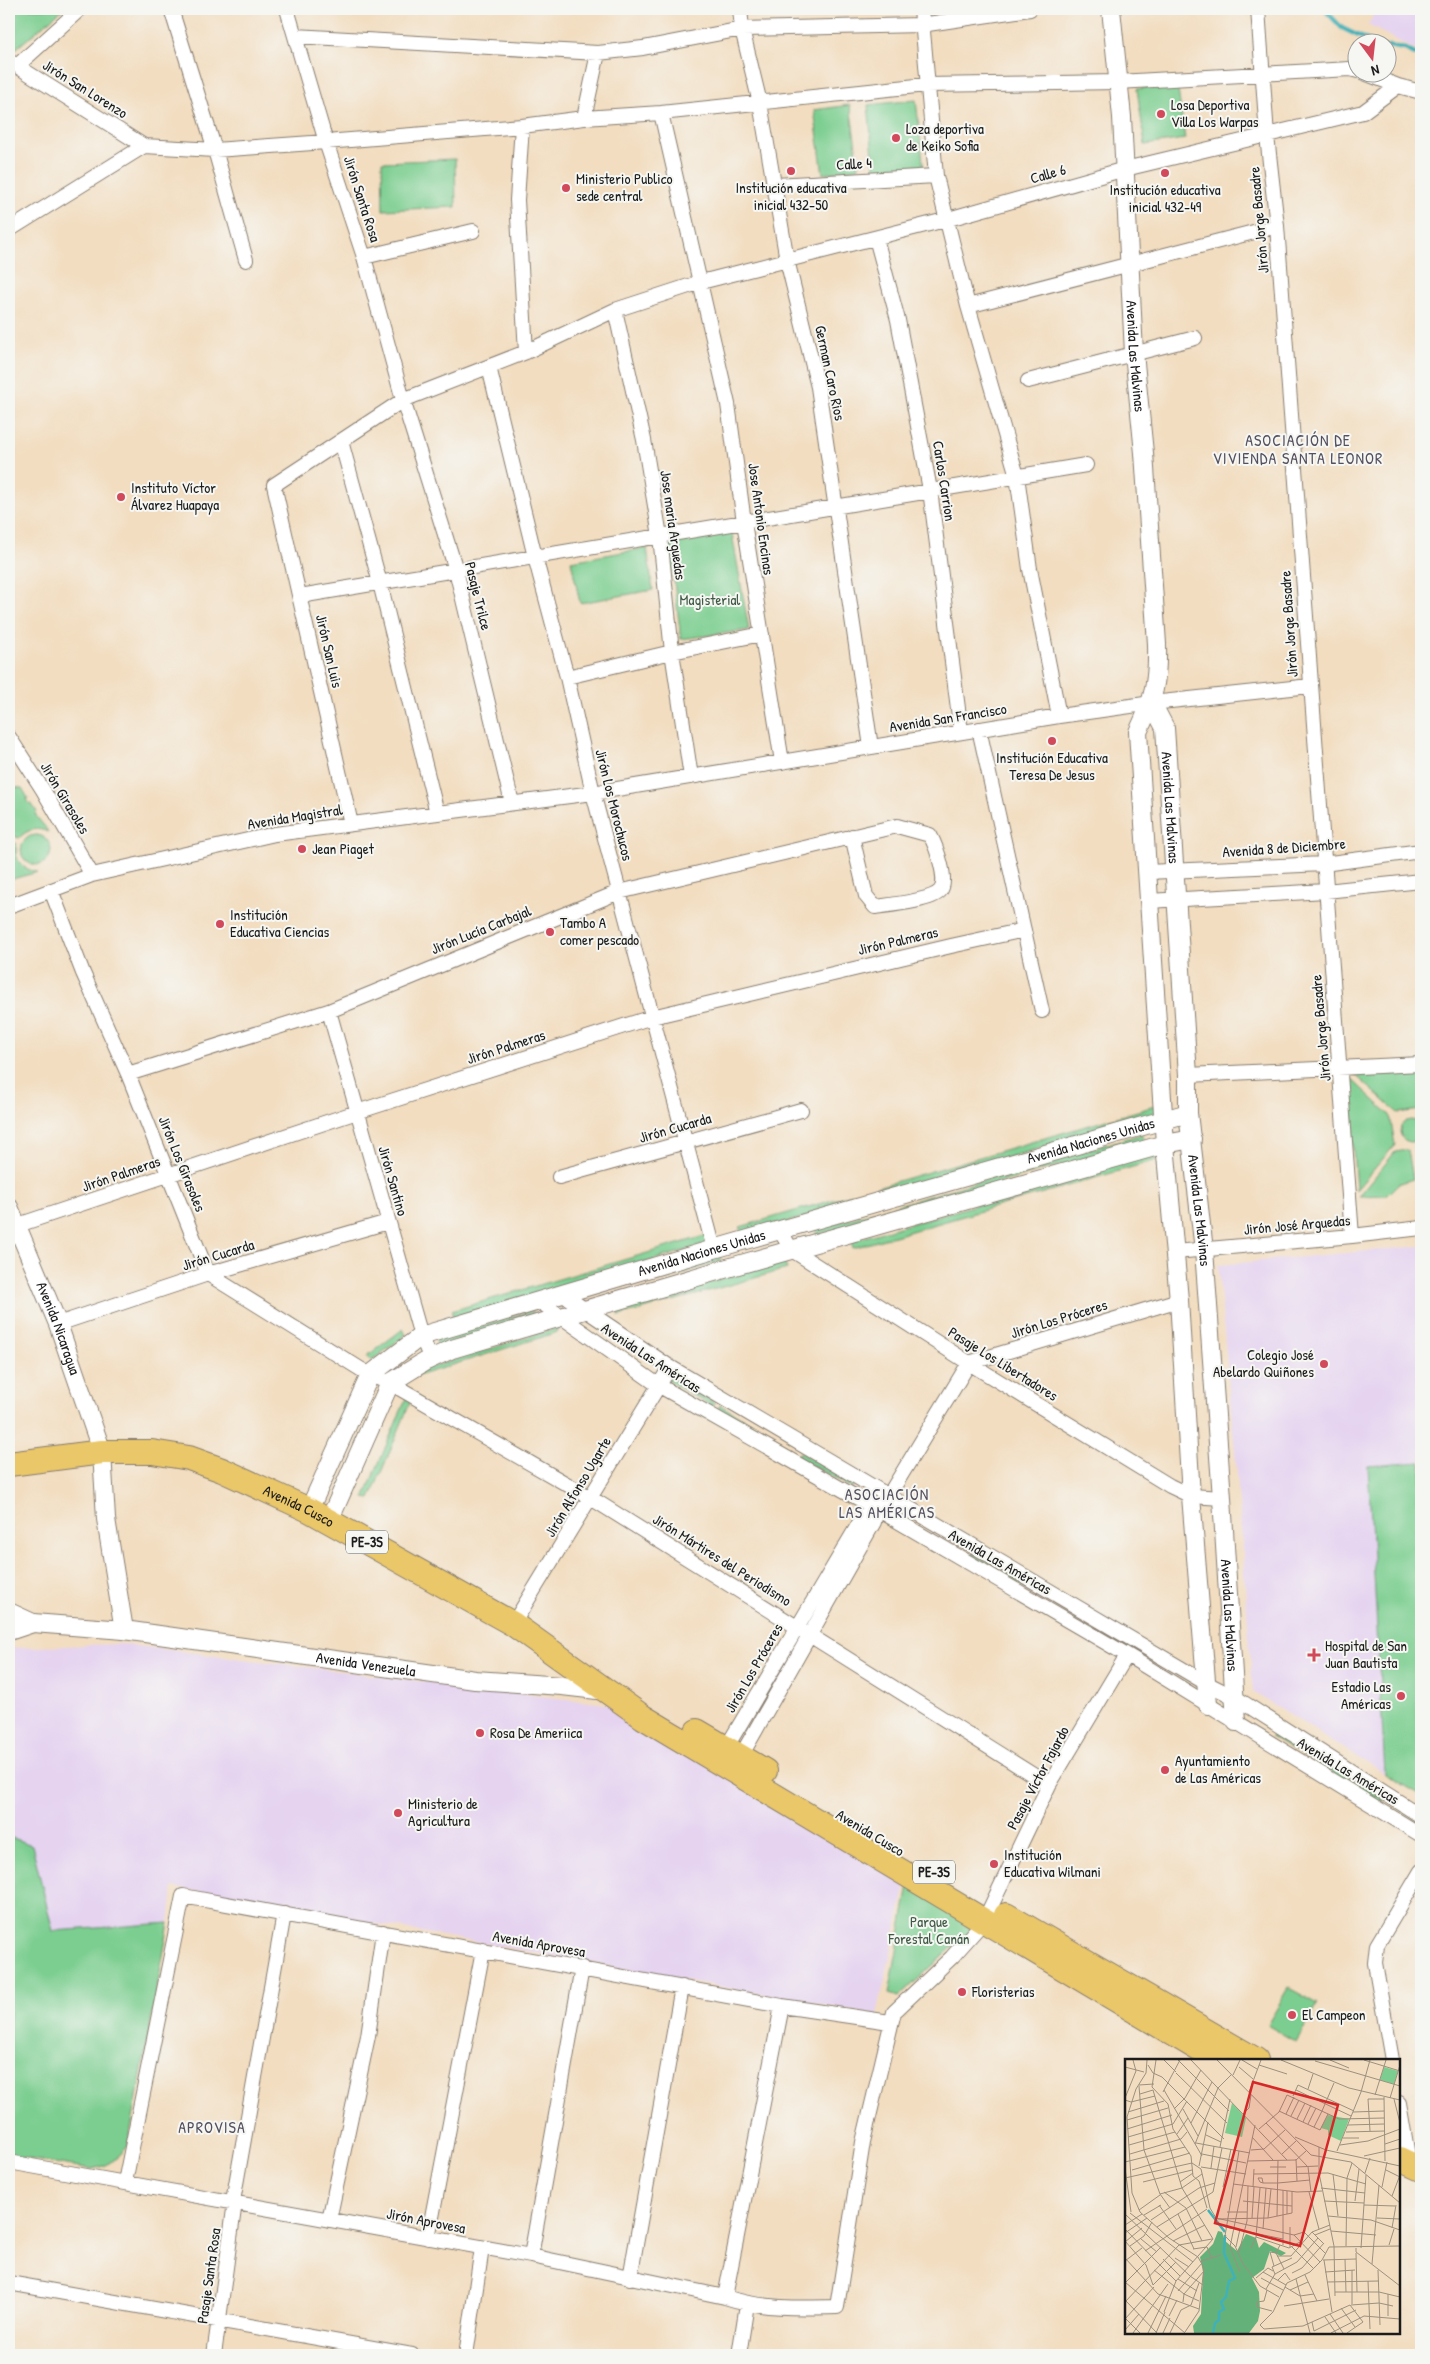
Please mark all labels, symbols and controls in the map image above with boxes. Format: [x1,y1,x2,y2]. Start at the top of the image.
north arrow [1348,32,1398,82]
street label: Jirón San Lorenzo [39,54,132,123]
text: N [1369,61,1382,81]
place label: Losa Deportiva Villa Los Warpas [1171,94,1259,132]
marker: Losa Deportiva Villa Los Warpas [1155,108,1167,120]
place label: Loza deportiva de Keiko Sofia [906,118,984,156]
marker: Loza deportiva de Keiko Sofia [890,132,902,144]
street label: Calle 4 [836,152,873,175]
street label: Jirón Santa Rosa [339,153,386,245]
street label: Calle 6 [1028,158,1068,189]
marker: Institución educativa inicial 432-50 [785,165,797,177]
street label: Jirón Jorge Basadre [1243,166,1274,274]
marker: Institución educativa inicial 432-49 [1159,167,1171,179]
place label: Ministerio Publico sede central [576,168,673,206]
place label: Institución educativa inicial 432-50 [735,177,847,215]
place label: Institución educativa inicial 432-49 [1109,179,1221,217]
marker: Ministerio Publico sede central [560,182,572,194]
street label: Avenida Las Malvinas [1121,300,1151,413]
street label: German Caro Rios [810,323,851,423]
district label: ASOCIACIÓN DE VIVIENDA SANTA LEONOR [1213,429,1383,469]
street label: Carlos Carrion [928,439,961,523]
street label: Jose Antonio Encinas [743,462,780,576]
street label: Jose maria Arguedas [655,469,692,581]
place label: Instituto Víctor Álvarez Huapaya [131,477,219,515]
marker: Instituto Víctor Álvarez Huapaya [115,491,127,503]
street label: Pasaje Trilce [460,560,497,632]
street label: Jirón Jorge Basadre [1274,570,1303,678]
park label: Magisterial [680,589,740,610]
street label: Jirón San Luis [311,612,348,690]
street label: Avenida San Francisco [888,698,1008,737]
marker: Institución Educativa Teresa De Jesus [1046,735,1058,747]
street label: Jirón Los Morochucos [590,747,639,863]
place label: Institución Educativa Teresa De Jesus [996,747,1108,785]
street label: Avenida Las Malvinas [1157,751,1185,864]
street label: Jirón Girasoles [36,758,95,838]
street label: Avenida Magistral [246,799,344,834]
street label: Avenida 8 de Diciembre [1222,833,1346,862]
place label: Jean Piaget [312,838,375,859]
marker: Jean Piaget [296,843,308,855]
street label: Jirón Lucía Carbajal [428,900,534,959]
place label: Institución Educativa Ciencias [230,904,329,942]
place label: Tambo A comer pescado [560,912,639,950]
marker: Institución Educativa Ciencias [214,918,226,930]
street label: Jirón Palmeras [856,921,940,960]
marker: Tambo A comer pescado [544,926,556,938]
street label: Jirón Jorge Basadre [1305,974,1336,1082]
street label: Jirón Palmeras [464,1024,548,1069]
street label: Jirón Cucarda [636,1107,714,1148]
street label: Avenida Naciones Unidas [1024,1112,1157,1169]
street label: Jirón Los Girasoles [154,1113,211,1215]
street label: Jirón Santino [373,1143,413,1218]
street label: Jirón Palmeras [79,1150,163,1197]
street label: Avenida Las Malvinas [1183,1153,1216,1267]
street label: Jirón José Arguedas [1243,1209,1351,1240]
street label: Avenida Naciones Unidas [635,1224,768,1281]
street label: Jirón Cucarda [179,1234,257,1275]
street label: Avenida Nicaragua [31,1278,86,1378]
street label: Jirón Los Próceres [1008,1294,1110,1343]
street label: Avenida Las Américas [597,1317,706,1398]
street label: Pasaje Los Libertadores [944,1321,1062,1406]
place label: Colegio José Abelardo Quiñones [1213,1344,1314,1382]
marker: Colegio José Abelardo Quiñones [1318,1358,1330,1370]
street label: Jirón Alfonso Ugarte [539,1433,616,1541]
street label: Avenida Cusco [260,1479,338,1532]
district label: ASOCIACIÓN LAS AMÉRICAS [839,1483,935,1523]
street label: Jirón Mártires del Periodismo [649,1508,796,1611]
street label: Avenida Las Américas [945,1524,1056,1600]
road number: PE-3S [346,1530,388,1554]
street label: Avenida Las Malvinas [1216,1559,1244,1672]
street label: Jirón Los Próceres [719,1619,788,1716]
place label: Hospital de San Juan Bautista [1325,1635,1407,1673]
street label: Avenida Venezuela [315,1647,417,1681]
marker: Hospital de San Juan Bautista [1307,1648,1321,1662]
place label: Estadio Las Américas [1332,1676,1391,1714]
marker: Estadio Las Américas [1395,1690,1407,1702]
place label: Rosa De Ameriica [490,1722,582,1743]
street label: Pasaje Víctor Fajardo [1001,1722,1074,1833]
marker: Rosa De Ameriica [474,1727,486,1739]
street label: Avenida Las Américas [1293,1732,1403,1809]
place label: Ayuntamiento de Las Américas [1175,1750,1261,1788]
marker: Ayuntamiento de Las Américas [1159,1764,1171,1776]
place label: Ministerio de Agricultura [408,1793,478,1831]
street label: Avenida Cusco [832,1804,908,1861]
marker: Ministerio de Agricultura [392,1807,404,1819]
place label: Institución Educativa Wilmani [1004,1844,1101,1882]
marker: Institución Educativa Wilmani [988,1858,1000,1870]
road number: PE-3S [913,1860,955,1884]
park label: Parque Forestal Canán [887,1911,970,1949]
street label: Avenida Aprovesa [491,1925,587,1962]
place label: Floristerias [971,1981,1035,2002]
marker: Floristerias [956,1986,968,1998]
place label: El Campeon [1302,2004,1366,2025]
marker: El Campeon [1286,2009,1298,2021]
inset map [1125,2059,1400,2334]
district label: APROVISA [178,2116,246,2138]
street label: Jirón Aprovesa [385,2203,468,2238]
street label: Pasaje Santa Rosa [191,2227,226,2325]

